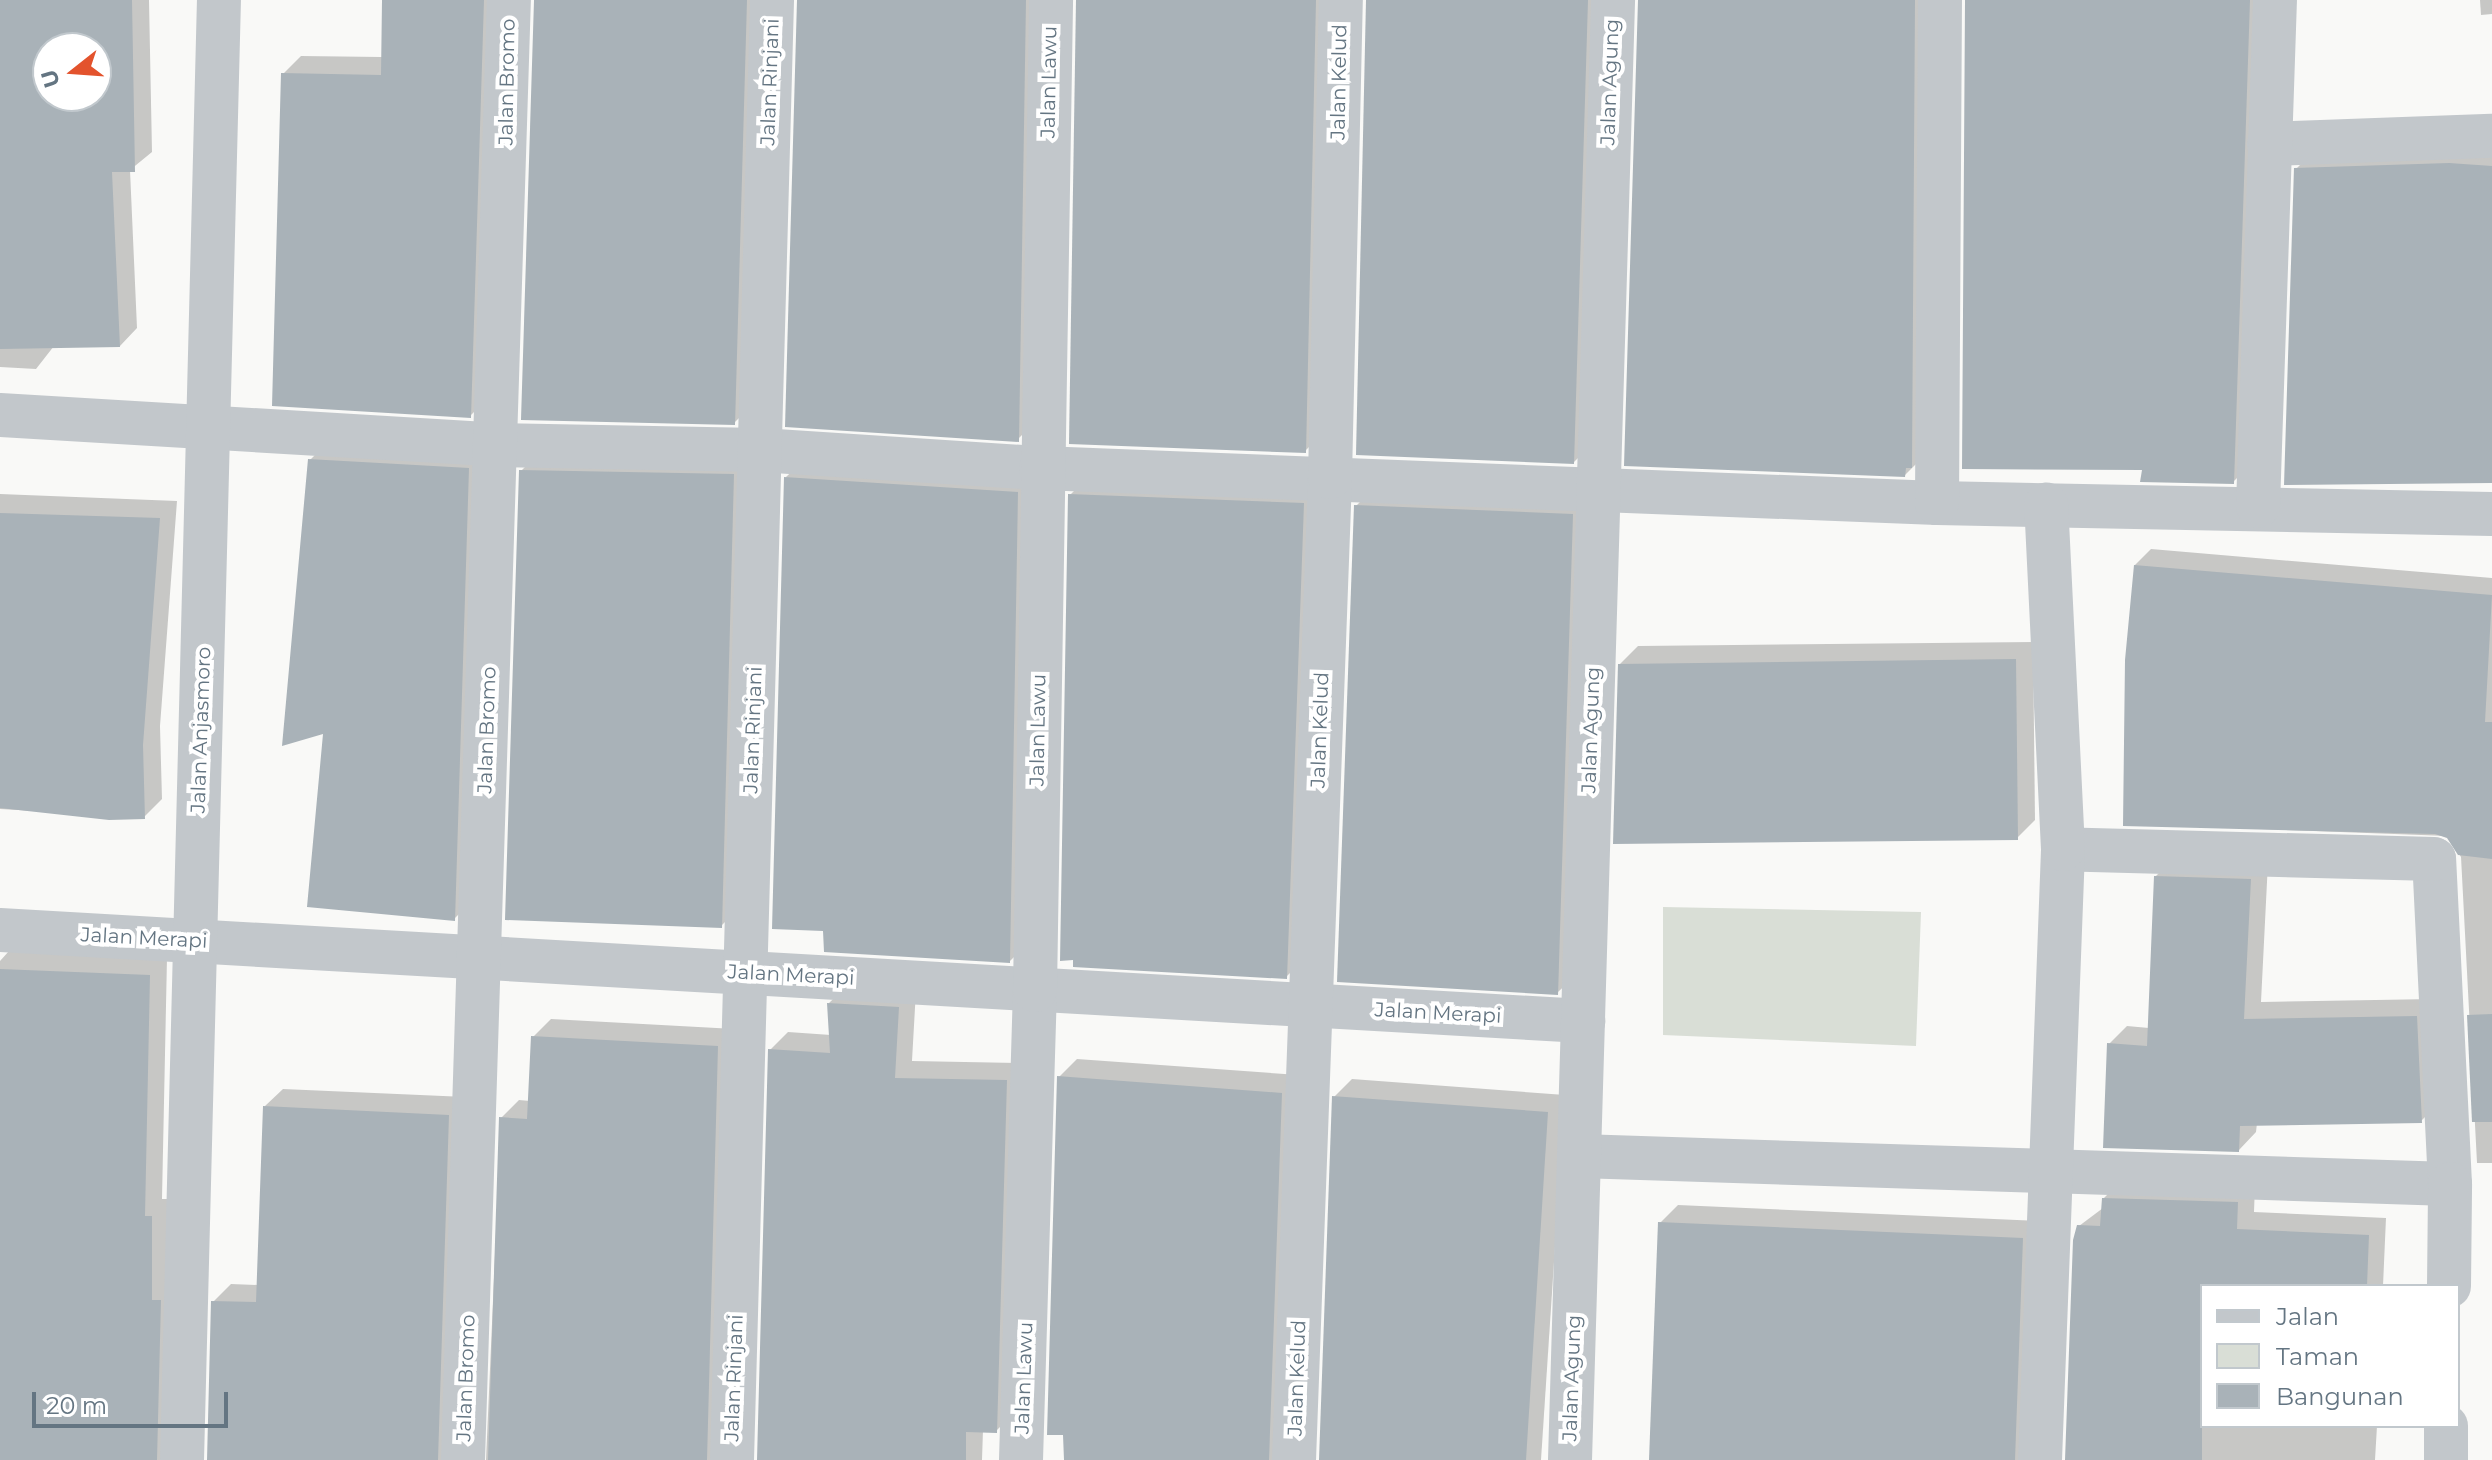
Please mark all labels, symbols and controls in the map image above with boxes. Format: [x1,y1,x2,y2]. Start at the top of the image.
street label: Jalan Bromo [494,18,520,146]
street label: Jalan Rinjani [756,18,784,146]
street label: Jalan Agung [1596,18,1624,146]
street label: Jalan Kelud [1326,24,1352,140]
street label: Jalan Lawu [1036,26,1062,138]
north arrow [32,32,112,112]
text: U [35,66,66,91]
street label: Jalan Anjasmoro [186,646,216,814]
street label: Jalan Bromo [473,666,501,794]
street label: Jalan Rinjani [739,666,767,794]
street label: Jalan Agung [1577,666,1605,794]
street label: Jalan Kelud [1306,672,1334,788]
street label: Jalan Lawu [1025,674,1051,786]
street label: Jalan Merapi [80,923,208,953]
street label: Jalan Merapi [727,960,855,990]
street label: Jalan Merapi [1374,998,1502,1028]
legend [2200,1284,2460,1428]
text: Jalan [2276,1302,2339,1331]
street label: Jalan Bromo [452,1314,480,1442]
street label: Jalan Rinjani [720,1314,748,1442]
street label: Jalan Agung [1558,1314,1586,1442]
street label: Jalan Kelud [1283,1320,1311,1436]
street label: Jalan Lawu [1010,1322,1038,1434]
text: Taman [2276,1342,2359,1371]
scale bar [36,1376,232,1426]
text: Bangunan [2276,1382,2404,1411]
text: 20 m [46,1391,107,1420]

